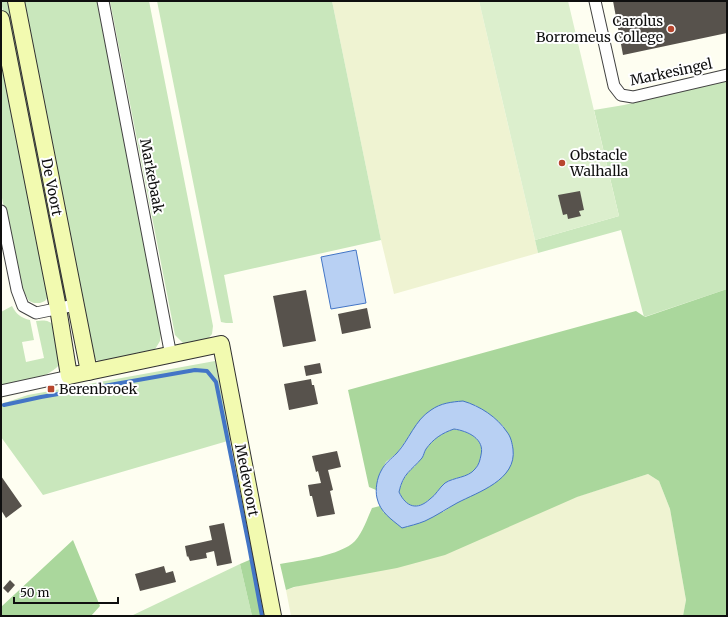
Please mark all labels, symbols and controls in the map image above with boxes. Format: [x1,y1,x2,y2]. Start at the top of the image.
place label: Carolus Borromeus College [536,12,663,46]
marker: Carolus Borromeus College [666,24,676,34]
street label: Markesingel [628,54,714,89]
street label: Markebaak [136,137,168,215]
place label: Obstacle Walhalla [569,146,629,180]
street label: De Voort [38,157,67,218]
marker: Obstacle Walhalla [557,158,567,168]
place label: Berenbroek [59,380,137,398]
marker: Berenbroek [46,384,56,394]
street label: Medevoort [231,442,263,518]
scale bar [14,579,118,605]
text: 50 m [20,585,49,600]

